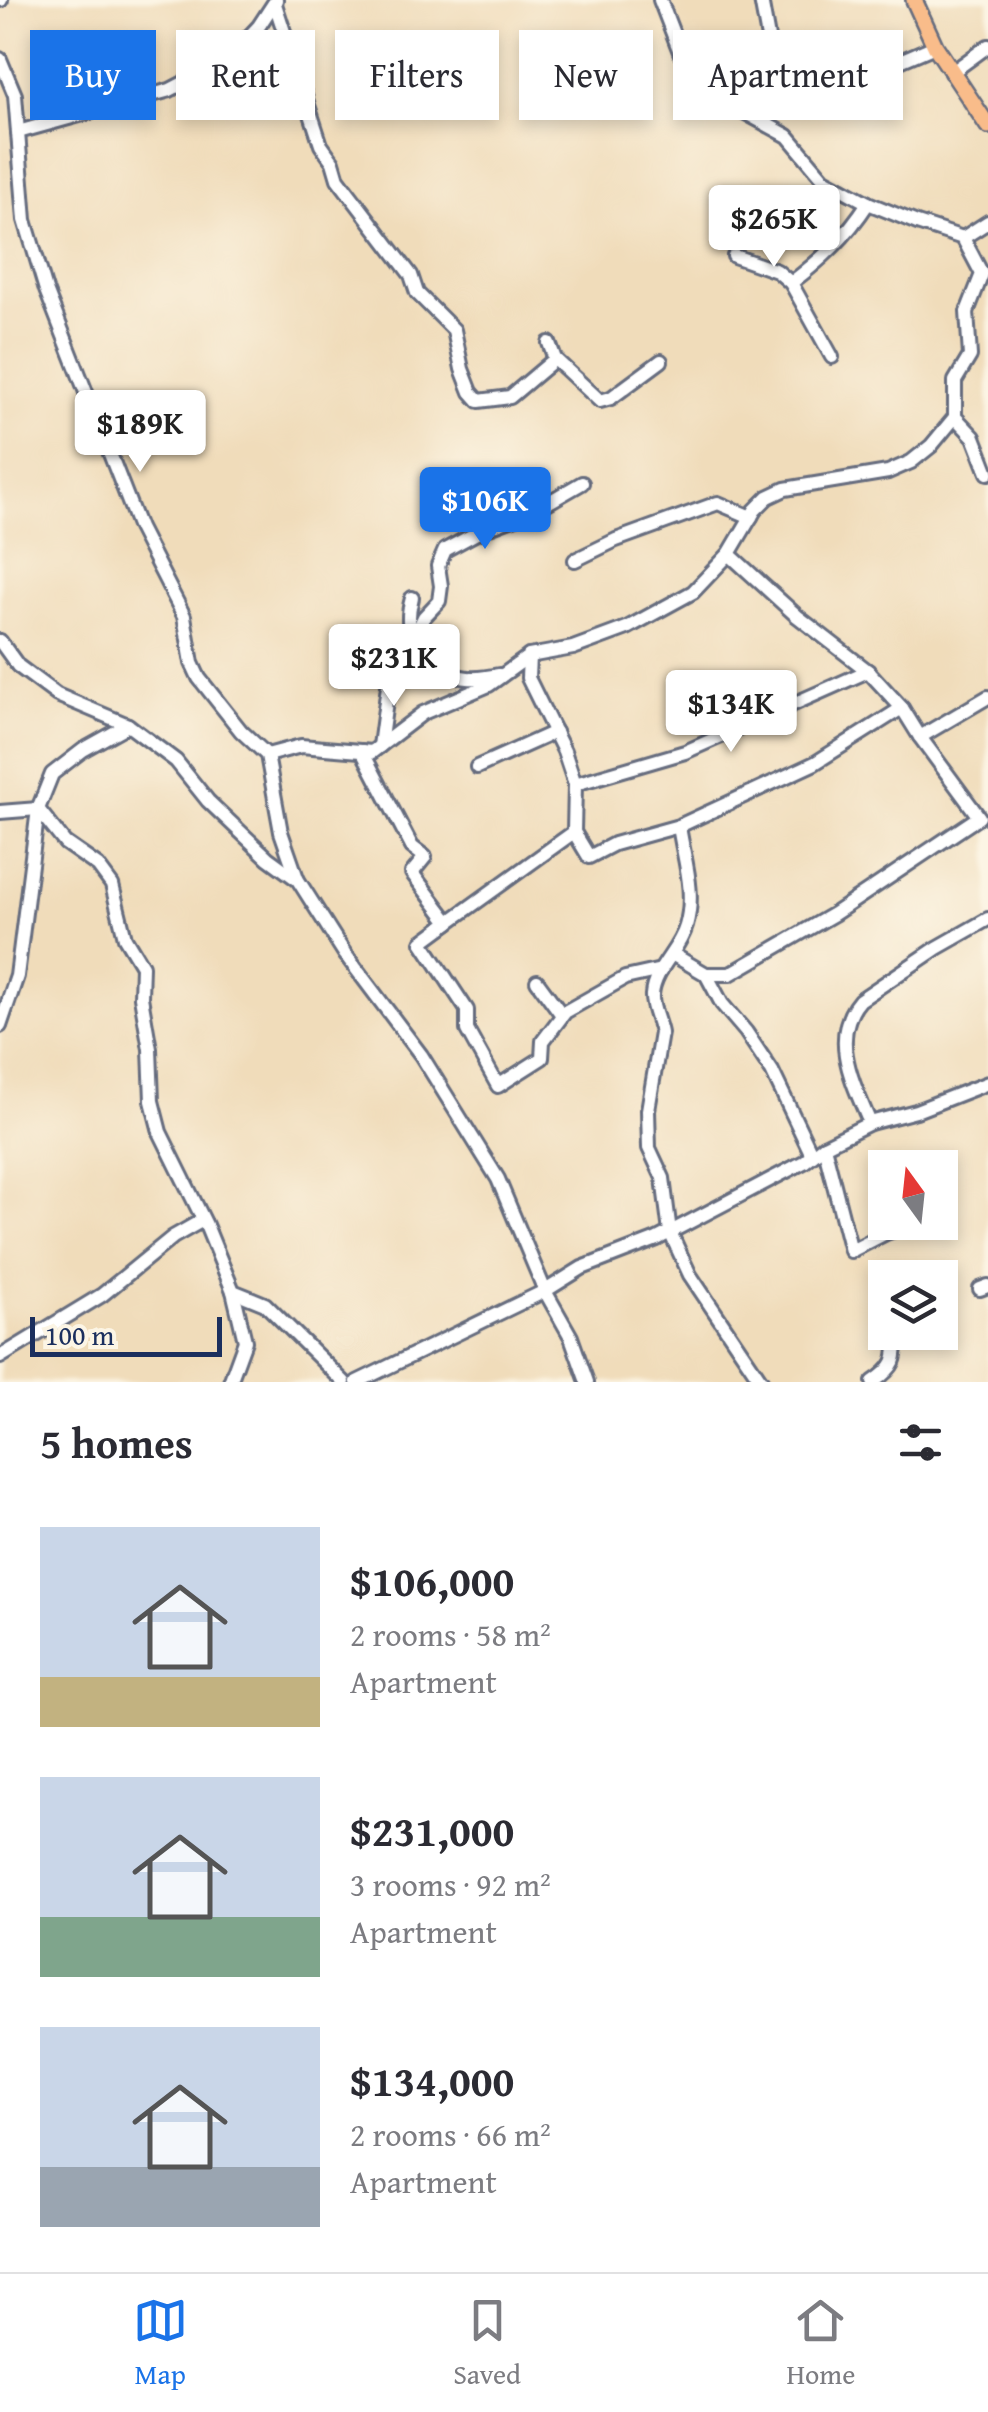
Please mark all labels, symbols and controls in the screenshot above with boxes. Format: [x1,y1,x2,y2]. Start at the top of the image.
chip: Buy [30,30,156,120]
chip: Rent [176,30,315,120]
chip: Filters [335,30,499,120]
chip: New [519,30,653,120]
chip: Apartment [673,30,903,120]
pin: $265K [704,185,844,270]
text: $265K [731,194,817,241]
pin: $189K [70,390,210,475]
text: $189K [97,399,183,446]
pin: $106K [415,467,555,552]
text: $106K [442,476,528,523]
pin: $231K [324,624,464,709]
text: $231K [351,633,437,680]
pin: $134K [661,670,801,755]
text: $134K [688,679,774,726]
north arrow [868,1150,958,1240]
map controls [868,1150,958,1350]
button: layers [868,1260,958,1350]
scale bar [30,1312,222,1356]
text: 100 m [45,1314,114,1355]
text: 5 homes [40,1412,193,1473]
icon: filters [893,1415,948,1470]
text: $106,000 [350,1550,514,1611]
icon: home [120,1567,240,1687]
text: 2 rooms · 58 m² [350,1611,551,1658]
text: Apartment [350,1658,497,1705]
text: $231,000 [350,1800,514,1861]
icon: home [120,1817,240,1937]
text: 3 rooms · 92 m² [350,1861,551,1908]
text: Apartment [350,1908,497,1955]
text: $134,000 [350,2050,514,2111]
icon: home [120,2067,240,2187]
text: 2 rooms · 66 m² [350,2111,551,2158]
text: Apartment [350,2158,497,2205]
tab: Map [133,2293,188,2394]
tab: Saved [453,2293,521,2394]
tab: Home [786,2293,855,2394]

